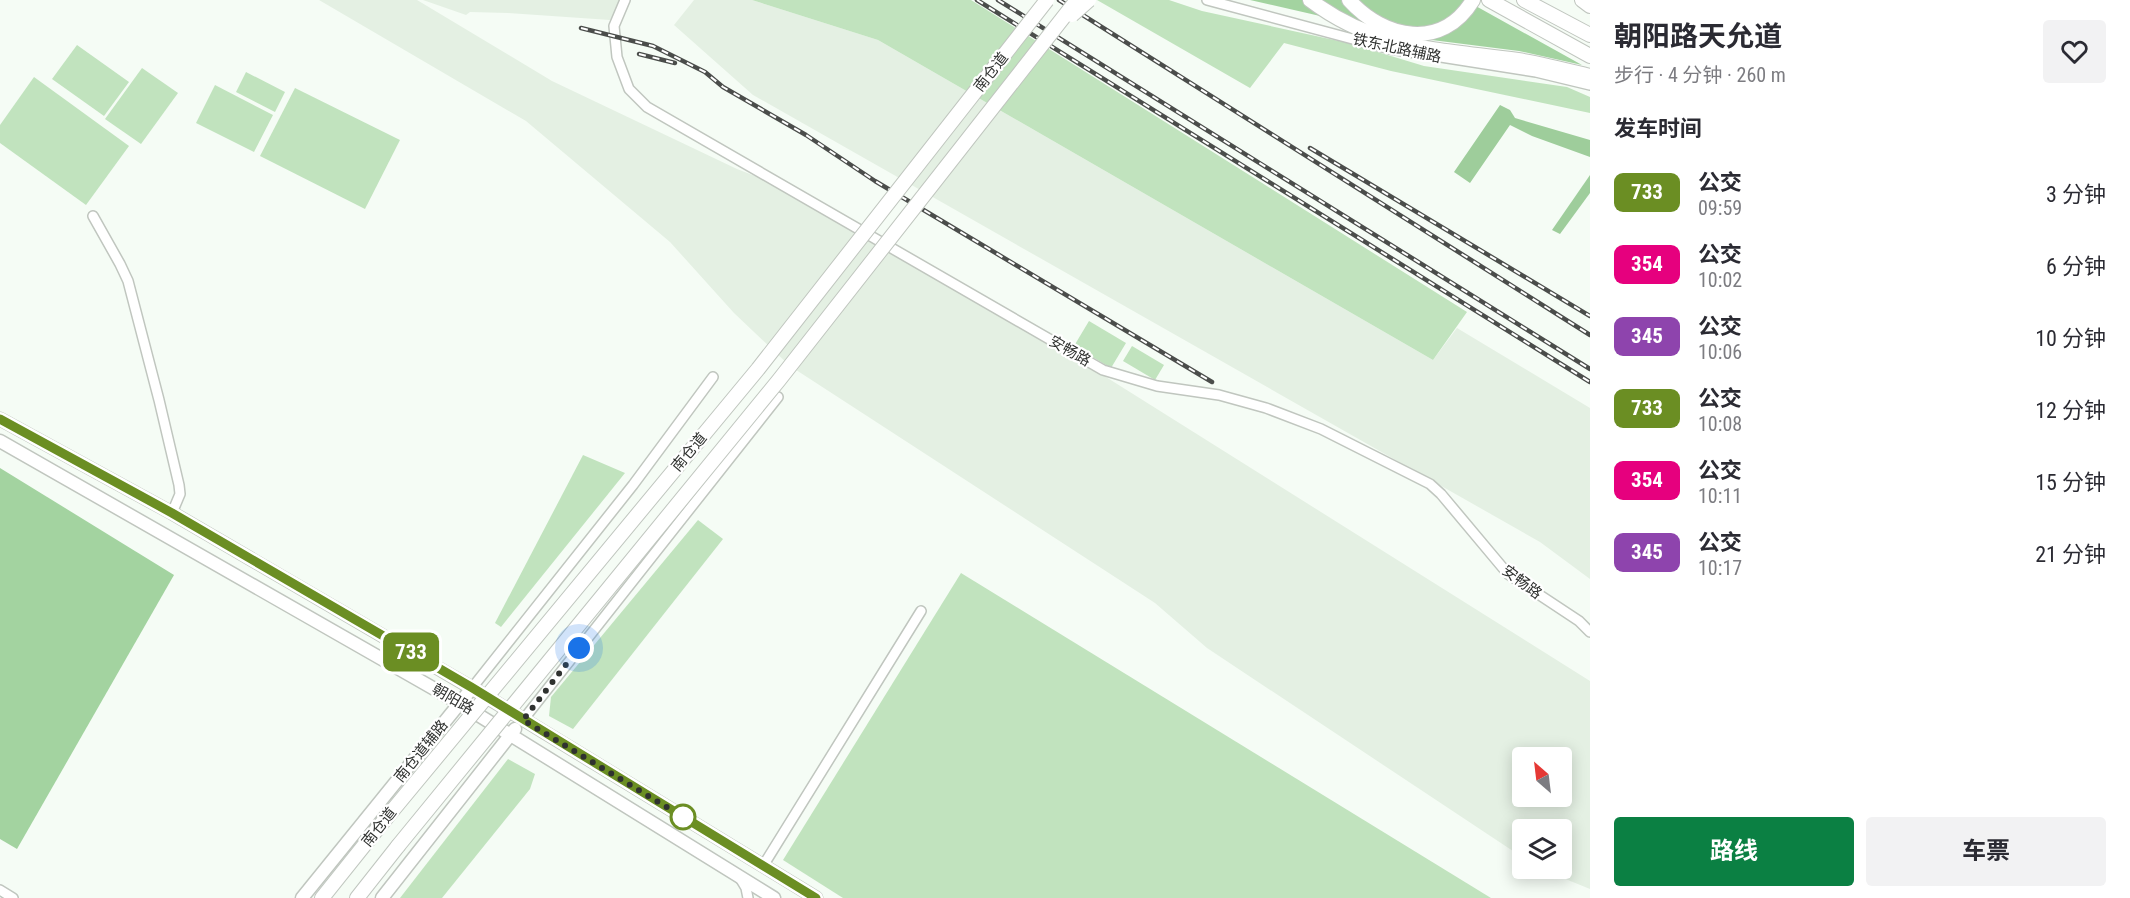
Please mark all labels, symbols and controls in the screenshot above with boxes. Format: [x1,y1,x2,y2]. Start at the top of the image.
text: 朝阳路天允道 [1614,20,1782,53]
button: heart [2043,20,2106,83]
street label: 铁东北路辅路 [1351,30,1443,66]
street label: 南仓道 [970,49,1012,95]
text: 步行 · 4 分钟 · 260 m [1614,63,1786,87]
text: 发车时间 [1614,116,1702,141]
text: 公交 [1698,170,1742,195]
text: 733 [1631,180,1663,204]
text: 3 分钟 [2046,182,2106,207]
text: 09:59 [1698,196,1742,220]
text: 公交 [1698,242,1742,267]
text: 354 [1631,252,1663,276]
text: 6 分钟 [2046,254,2106,279]
text: 10:02 [1698,268,1742,292]
text: 公交 [1698,314,1742,339]
text: 345 [1631,324,1663,348]
text: 10 分钟 [2035,326,2106,351]
street label: 安畅路 [1046,332,1094,370]
text: 10:06 [1698,340,1742,364]
text: 公交 [1698,386,1742,411]
text: 733 [1631,396,1663,420]
text: 12 分钟 [2035,398,2106,423]
text: 10:08 [1698,412,1742,436]
street label: 南仓道 [668,429,710,475]
text: 公交 [1698,458,1742,483]
text: 354 [1631,468,1663,492]
text: 15 分钟 [2035,470,2106,495]
text: 10:11 [1698,484,1742,508]
text: 公交 [1698,530,1742,555]
text: 345 [1631,540,1663,564]
text: 21 分钟 [2035,542,2106,567]
text: 10:17 [1698,556,1742,580]
street label: 安畅路 [1499,561,1545,603]
line badge: 733 [376,632,446,672]
your location [564,633,594,663]
text: 733 [395,640,427,664]
street label: 朝阳路 [429,680,477,718]
street label: 南仓道辅路 [390,716,452,786]
north arrow [1512,747,1572,807]
map controls [1512,747,1572,879]
street label: 南仓道 [358,804,400,850]
unlabelled marker [670,804,696,830]
button: 路线 [1614,817,1854,886]
button: 车票 [1866,817,2106,886]
button: layers [1512,819,1572,879]

